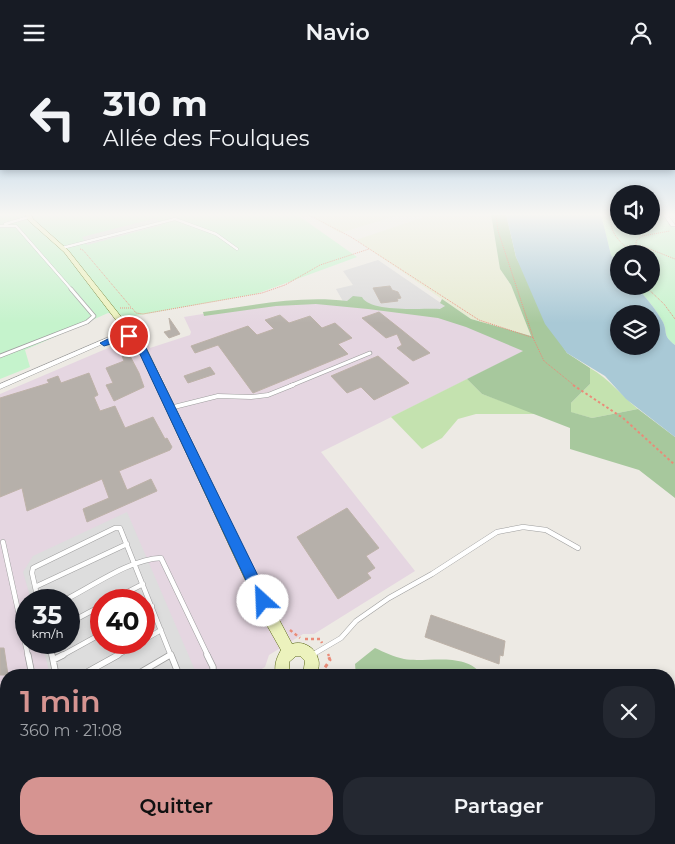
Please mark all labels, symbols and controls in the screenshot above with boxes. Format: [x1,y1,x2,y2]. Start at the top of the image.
icon: menu [20,19,48,47]
text: Navio [305,19,370,46]
icon: person [627,19,655,47]
text: 310 m [103,82,208,125]
icon: left [20,85,85,150]
text: Allée des Foulques [103,125,309,152]
map controls [610,185,660,355]
button: sound [610,185,660,235]
button: search [610,245,660,295]
button: layers [610,305,660,355]
pin [108,315,150,357]
icon: arrive [115,322,143,350]
position arrow [236,574,288,626]
speed limit sign: 40 [90,589,155,654]
text: 35 [33,600,62,630]
text: km/h [31,626,64,641]
text: 1 min [20,683,101,720]
button: close [603,686,655,738]
text: 360 m · 21:08 [20,721,122,740]
button: Quitter [20,777,333,835]
button: Partager [343,777,655,835]

